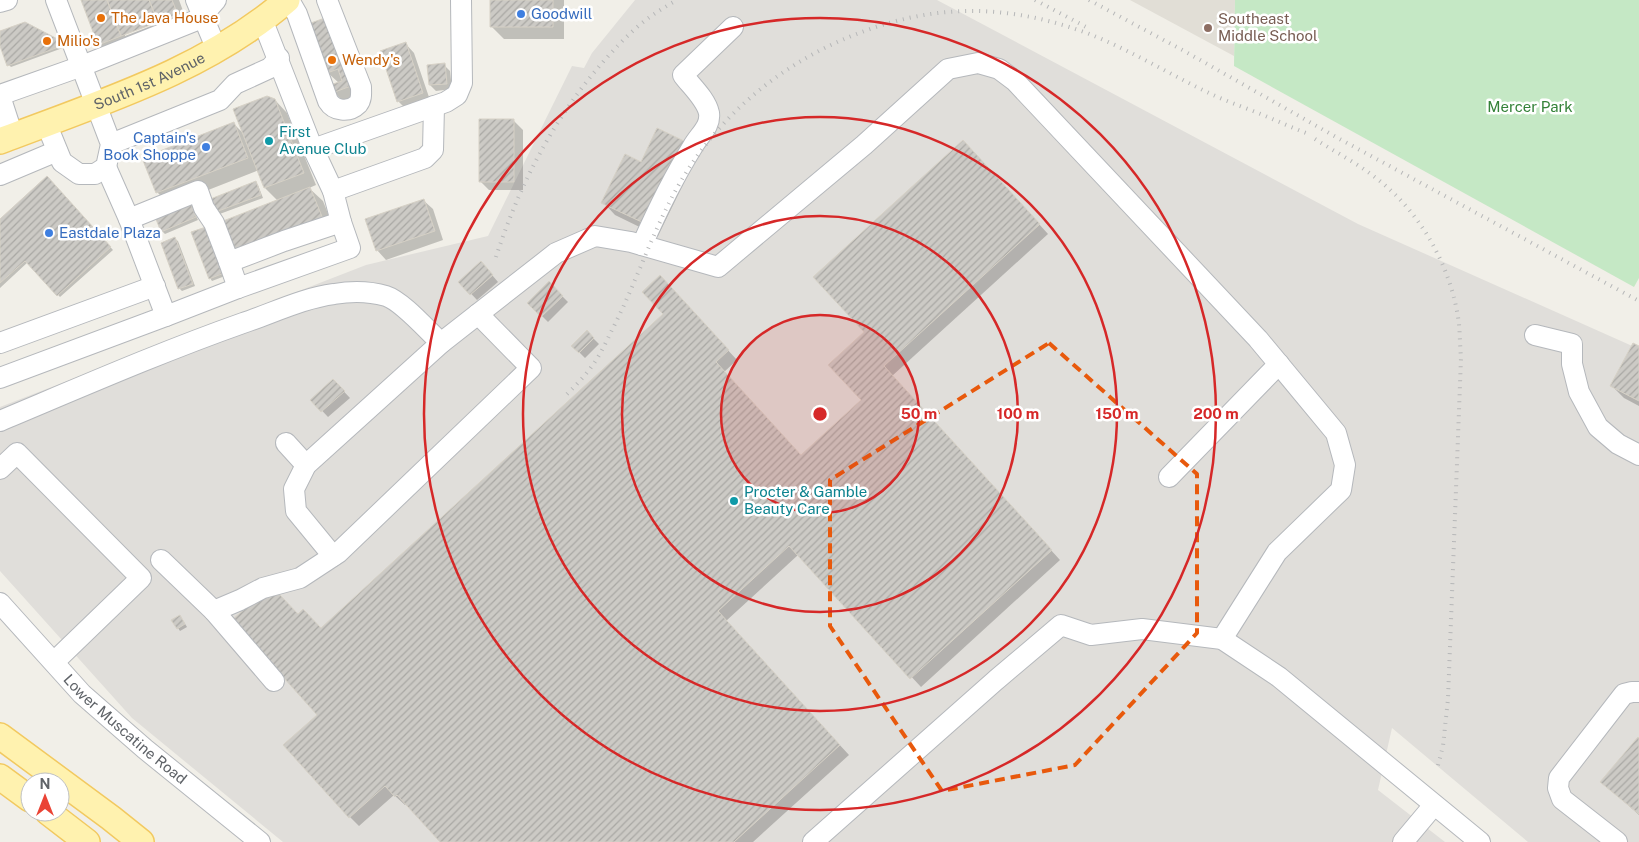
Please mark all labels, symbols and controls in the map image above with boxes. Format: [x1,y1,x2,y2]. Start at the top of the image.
place label: Goodwill [531,5,592,22]
marker: Goodwill [515,8,527,20]
place label: The Java House [111,9,218,26]
place label: Southeast Middle School [1218,10,1317,44]
marker: The Java House [95,12,107,24]
marker: Southeast Middle School [1202,22,1214,34]
place label: Milio's [57,32,100,49]
marker: Milio's [41,35,53,47]
street label: South 1st Avenue [91,49,208,113]
place label: Wendy's [342,51,400,68]
marker: Wendy's [326,54,338,66]
park label: Mercer Park [1487,98,1573,115]
place label: First Avenue Club [279,123,366,157]
place label: Captain's Book Shoppe [103,129,196,163]
marker: First Avenue Club [263,135,275,147]
marker: Captain's Book Shoppe [200,141,212,153]
place label: Eastdale Plaza [59,224,161,241]
marker: Eastdale Plaza [43,227,55,239]
centre of rings [811,405,829,423]
text: 50 m [901,405,937,422]
text: 100 m [997,405,1039,422]
text: 150 m [1095,405,1139,422]
text: 200 m [1193,405,1239,422]
place label: Procter & Gamble Beauty Care [744,483,867,517]
marker: Procter & Gamble Beauty Care [728,495,740,507]
street label: Lower Muscatine Road [60,671,190,787]
north arrow [20,772,70,822]
text: N [40,776,50,792]

